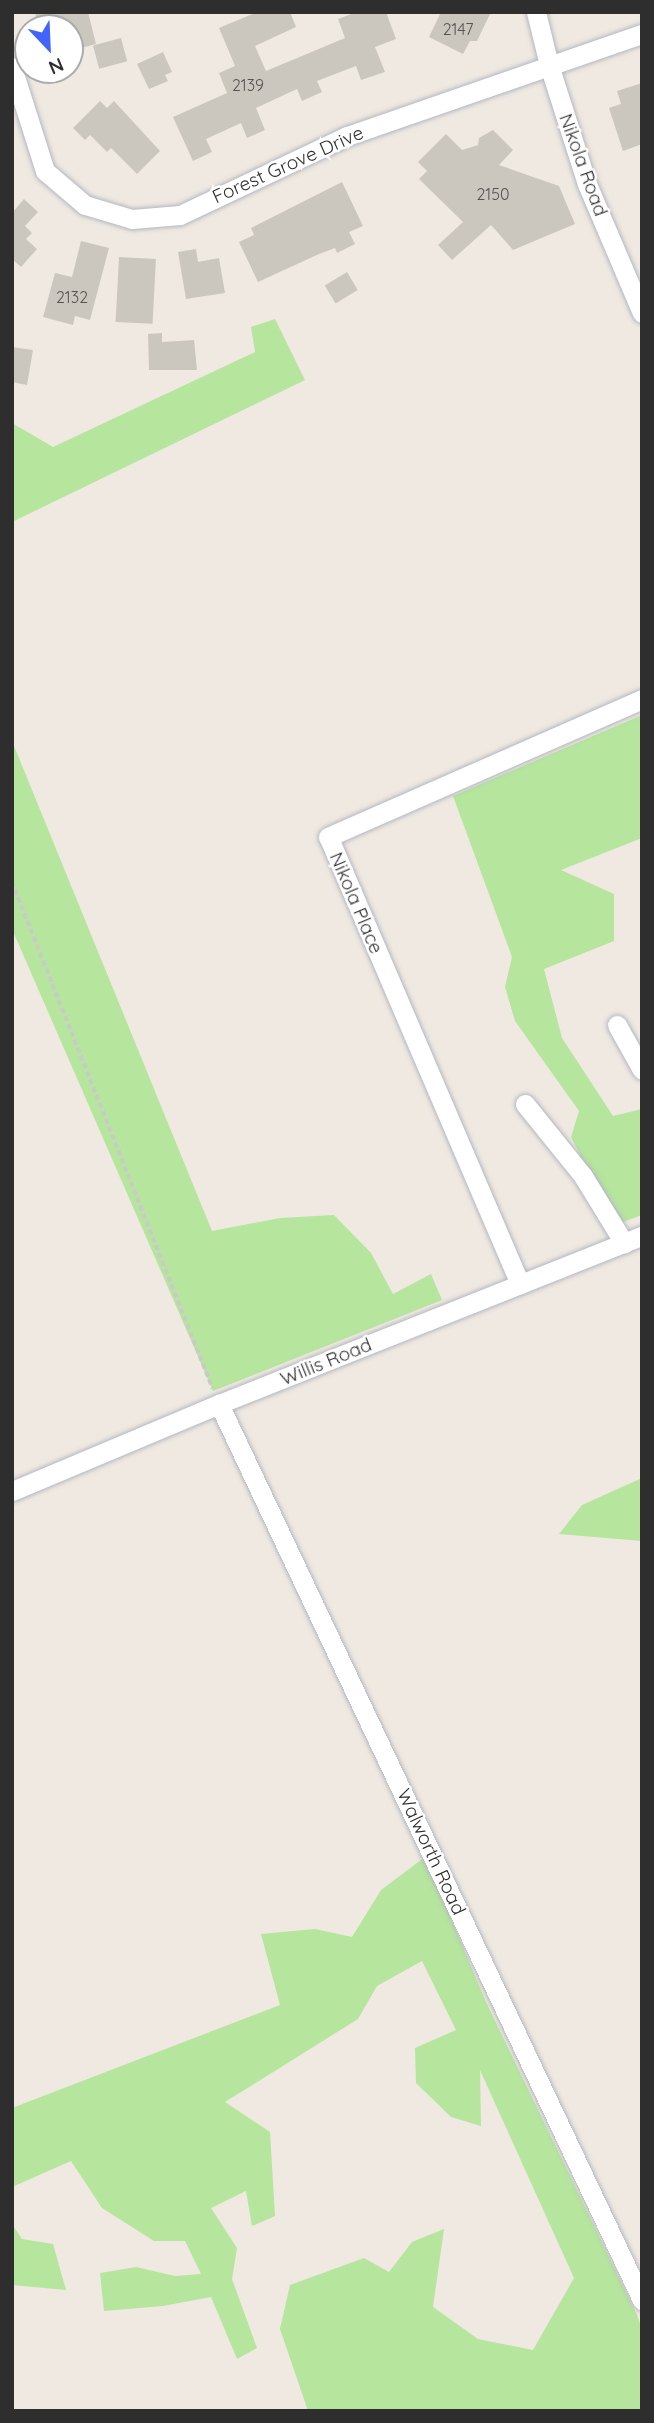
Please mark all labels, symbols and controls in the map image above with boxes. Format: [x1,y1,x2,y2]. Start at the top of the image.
north arrow [14,14,84,84]
house number: 2147 [443,19,473,39]
text: N [45,53,68,80]
house number: 2139 [232,75,264,95]
street label: Nikola Road [554,111,612,219]
street label: Forest Grove Drive [209,121,367,209]
house number: 2150 [476,184,510,204]
house number: 2132 [56,287,88,307]
street label: Nikola Place [324,849,388,957]
street label: Willis Road [277,1333,375,1391]
street label: Walworth Road [392,1785,470,1919]

